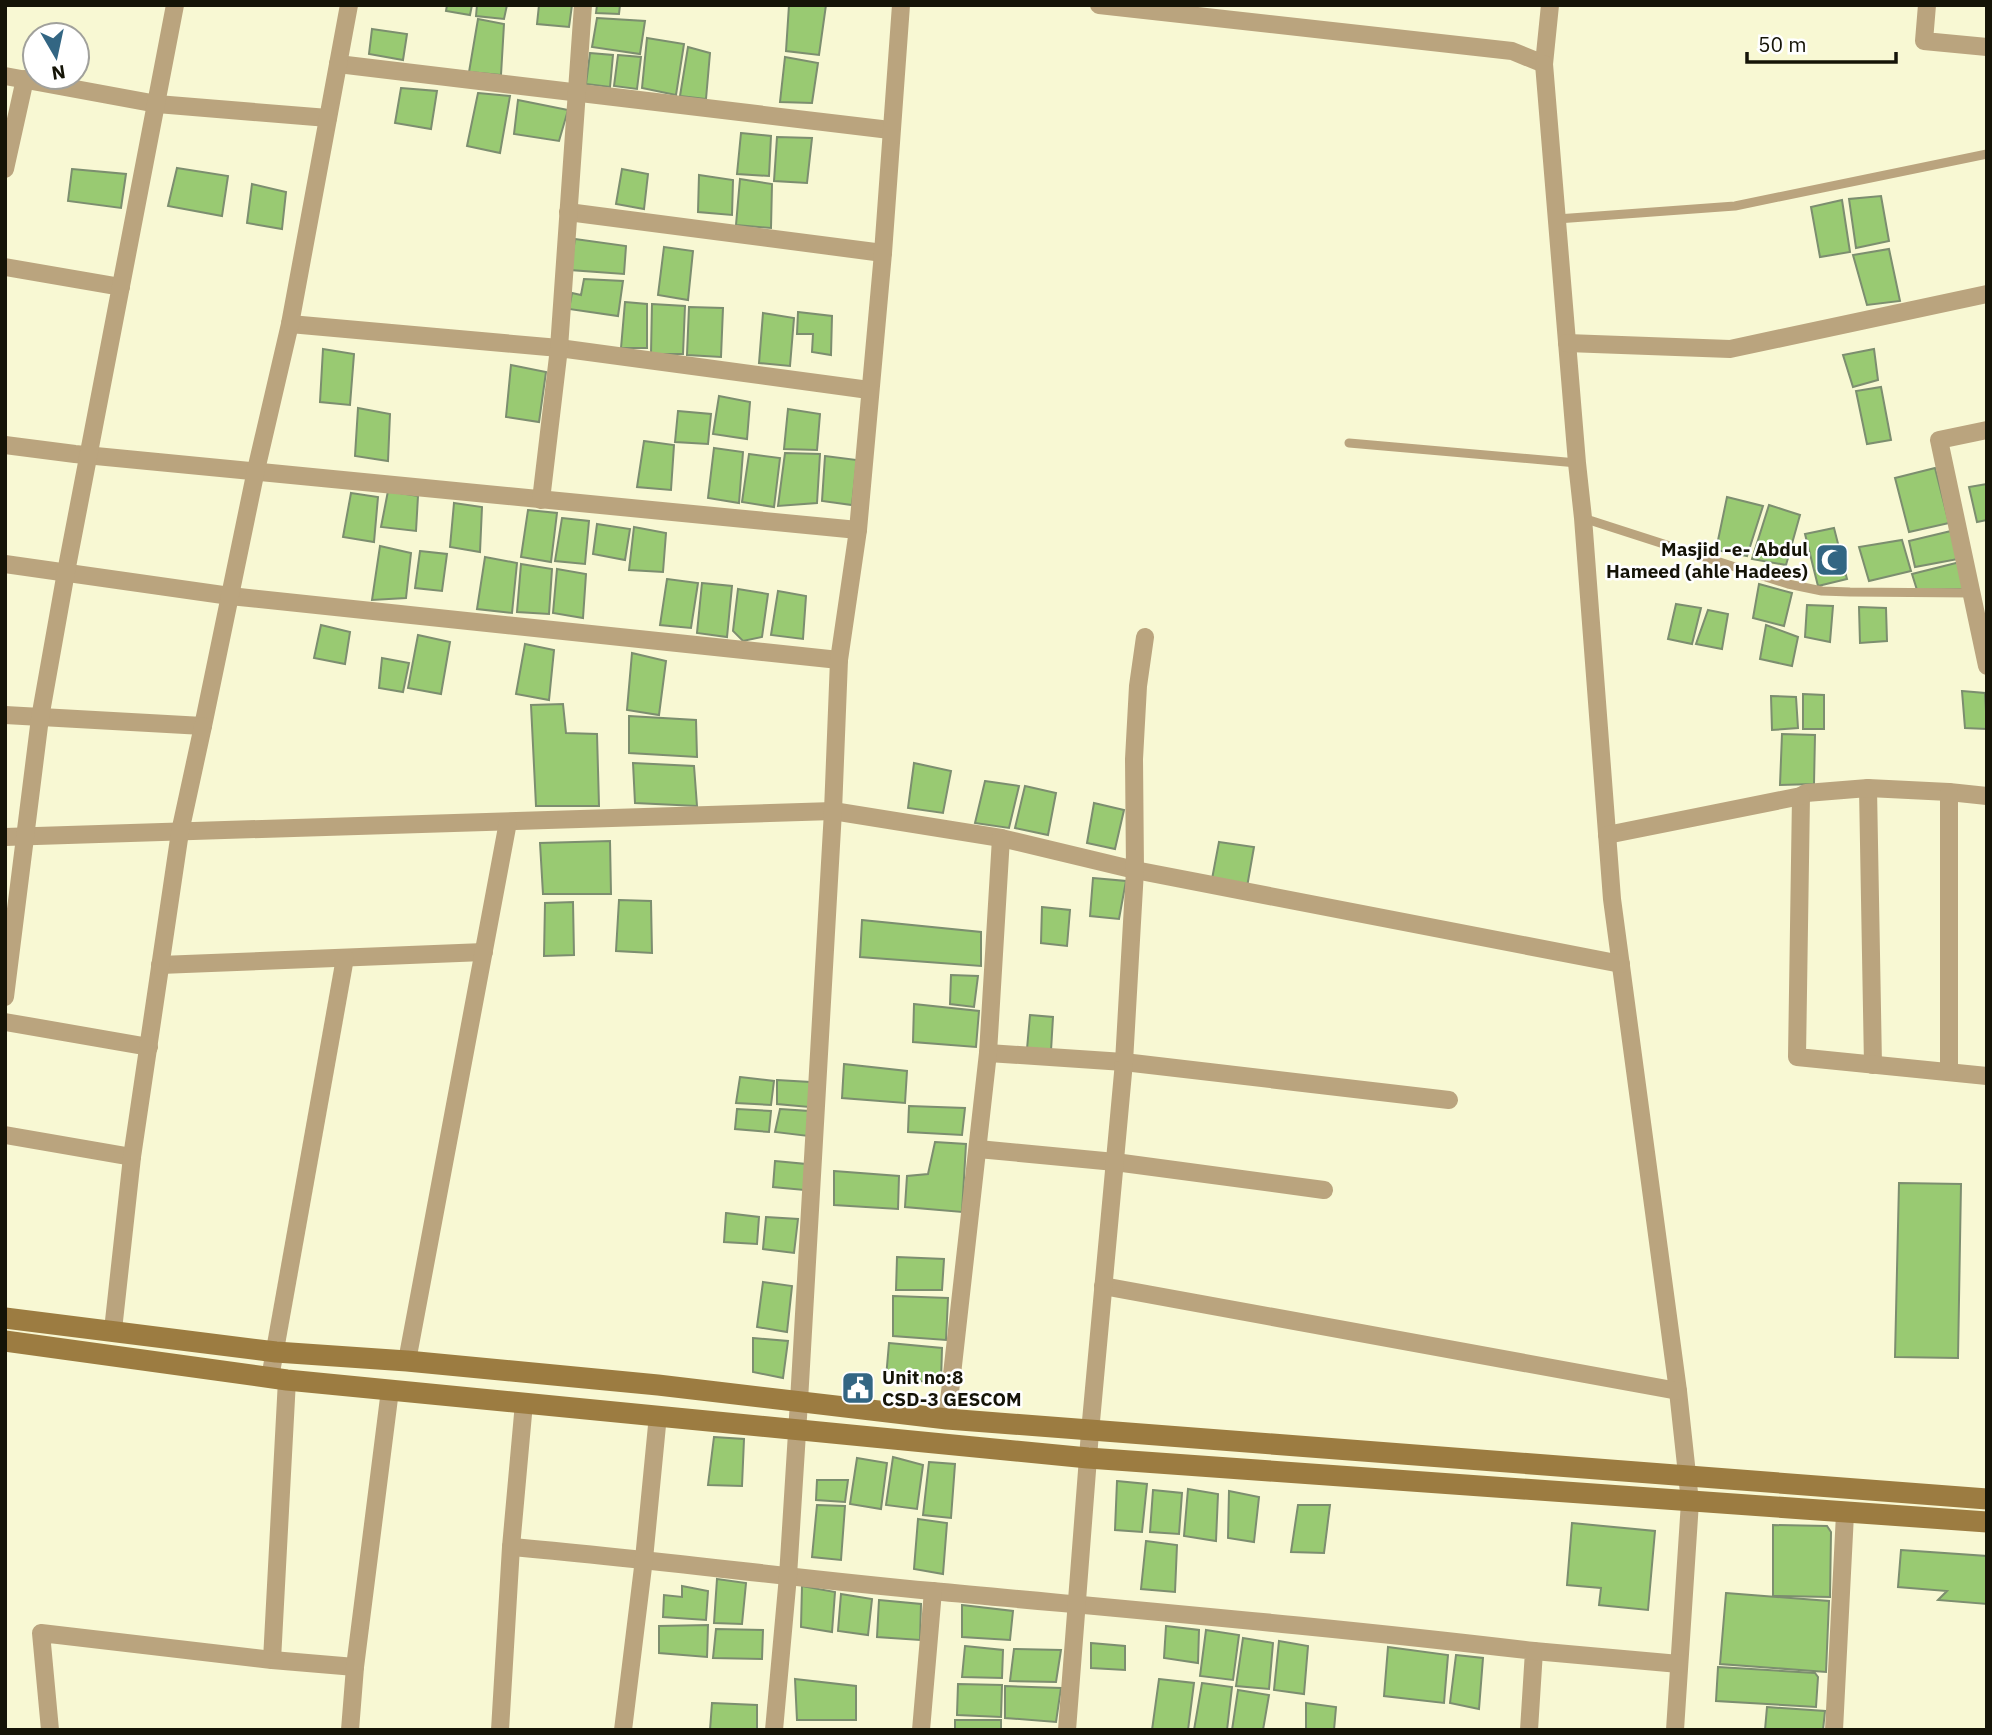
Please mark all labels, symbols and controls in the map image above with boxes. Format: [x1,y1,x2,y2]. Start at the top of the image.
north arrow [21,21,91,91]
scale bar [1747,21,1896,65]
text: 50 m [1758,30,1807,58]
text: N [50,60,67,86]
place label: Masjid -e- Abdul Hameed (ahle Hadees) [1606,537,1808,583]
mosque icon: Masjid -e- Abdul Hameed (ahle Hadees) [1813,541,1851,579]
place label: Unit no:8 CSD-3 GESCOM [882,1365,1022,1411]
public building icon: Unit no:8 CSD-3 GESCOM [839,1369,877,1407]

